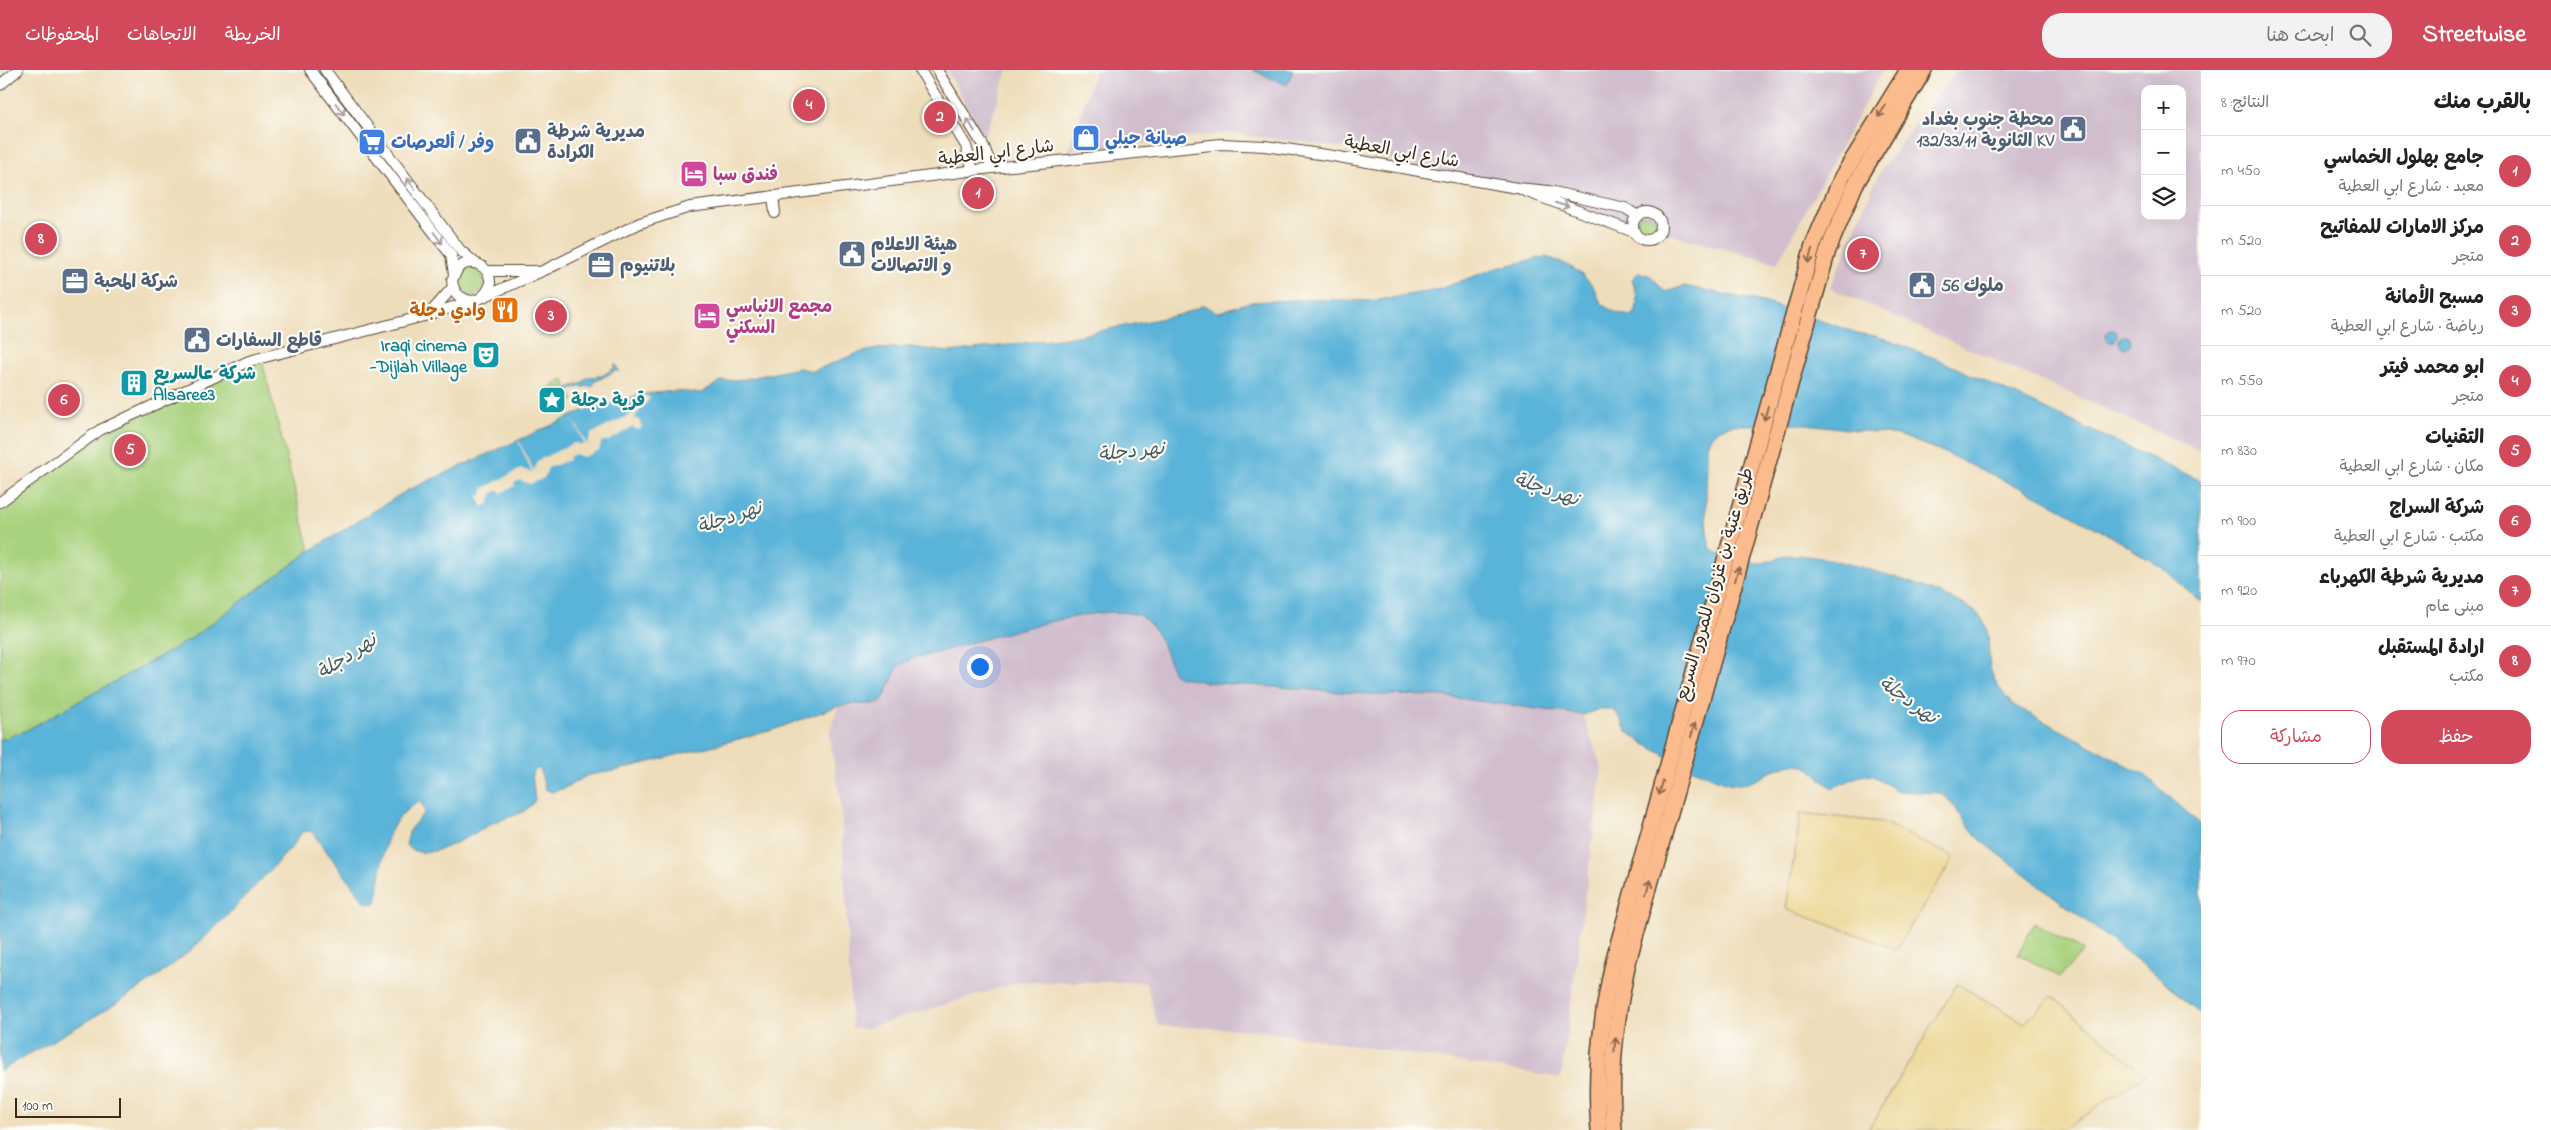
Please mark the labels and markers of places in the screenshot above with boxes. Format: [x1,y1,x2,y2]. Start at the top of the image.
pin: 4 [793,86,825,124]
pin: 2 [924,98,956,136]
place label: محطة جنوب بغداد الثانوية 132/33/11 KV [1917,108,2055,155]
public building icon: محطة جنوب بغداد الثانوية 132/33/11 KV [2058,114,2088,144]
place label: مديرية شرطة الكرادة [547,120,645,167]
shop icon: صيانة جيلي [1071,123,1101,153]
public building icon: مديرية شرطة الكرادة [513,126,543,156]
supermarket icon: وفر / ألعرصات [357,127,387,157]
place label: صيانة جيلي [1105,127,1187,154]
place label: وفر / ألعرصات [391,131,494,157]
hotel icon: فندق سبا [679,159,709,189]
place label: فندق سبا [713,163,778,189]
pin: 1 [962,174,994,212]
pin: 8 [25,220,57,258]
place label: هيئة الاعلام و الاتصالات [871,233,957,280]
pin: 7 [1847,235,1879,273]
public building icon: هيئة الاعلام و الاتصالات [837,239,867,269]
office icon: بلاتنيوم [586,250,616,280]
place label: بلاتنيوم [620,254,675,280]
office icon: شركة المحبة [60,266,90,296]
place label: شركة المحبة [94,270,178,296]
public building icon: ملوك 56 [1907,270,1937,300]
place label: ملوك 56 [1941,274,2004,300]
restaurant icon: وادي دجلة [490,295,520,325]
place label: مجمع الانباسي السكني [726,295,832,343]
pin: 3 [535,297,567,335]
place label: وادي دجلة [410,299,486,325]
hotel icon: مجمع الانباسي السكني [692,301,722,331]
public building icon: قاطع السفارات [182,325,212,355]
place label: قاطع السفارات [216,329,322,355]
place label: Iraqi cinema -Dijlah Village [369,334,468,382]
theatre icon: Iraqi cinema -Dijlah Village [471,340,501,370]
place label: شركة عالسريع Alsaree3 [153,362,256,409]
building icon: شركة عالسريع Alsaree3 [119,368,149,398]
pin: 6 [48,381,80,419]
place icon: قرية دجلة [537,385,567,415]
place label: قرية دجلة [571,389,645,415]
pin: 5 [114,431,146,469]

